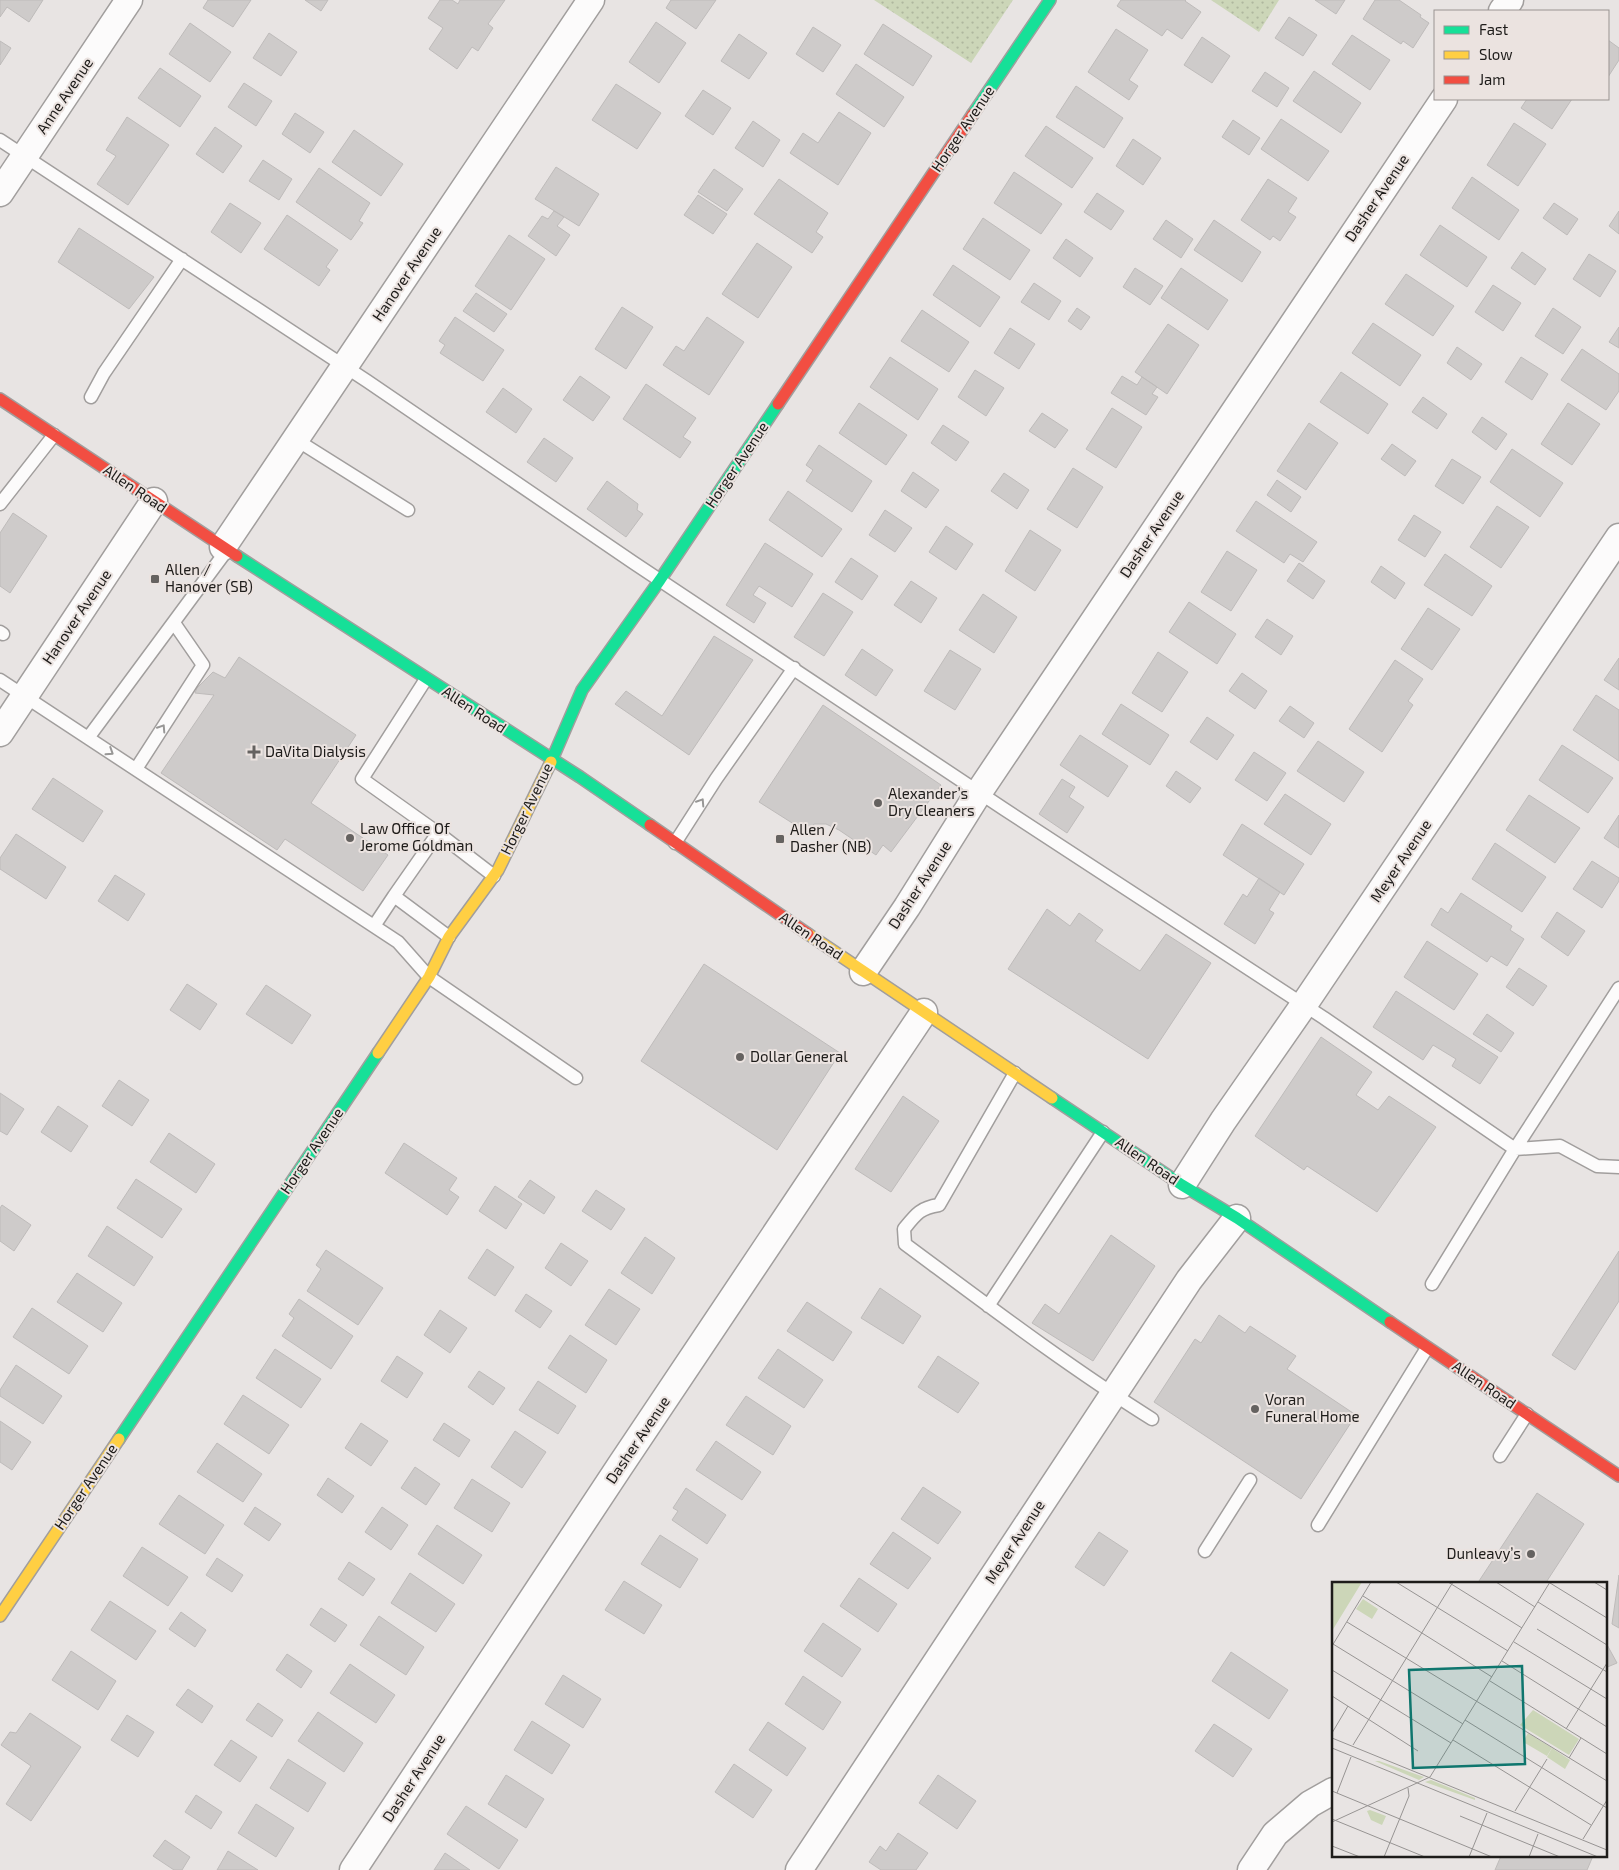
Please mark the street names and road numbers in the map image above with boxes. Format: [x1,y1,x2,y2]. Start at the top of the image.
street label: Anne Avenue [32,54,96,137]
street label: Horger Avenue [927,82,998,175]
street label: Dasher Avenue [1340,150,1412,245]
street label: Hanover Avenue [368,223,444,324]
street label: Horger Avenue [701,418,772,511]
street label: Allen Road [100,460,171,516]
street label: Dasher Avenue [1115,486,1187,581]
street label: Hanover Avenue [38,566,114,667]
street label: Allen Road [439,682,510,737]
street label: Horger Avenue [496,760,556,857]
street label: Meyer Avenue [1366,816,1434,905]
street label: Dasher Avenue [884,837,954,932]
street label: Allen Road [776,907,847,963]
street label: Horger Avenue [276,1104,347,1197]
street label: Allen Road [1112,1132,1183,1188]
street label: Allen Road [1449,1356,1520,1412]
street label: Dasher Avenue [601,1392,673,1487]
street label: Horger Avenue [50,1440,121,1533]
street label: Meyer Avenue [980,1496,1048,1587]
street label: Dasher Avenue [378,1730,448,1825]

